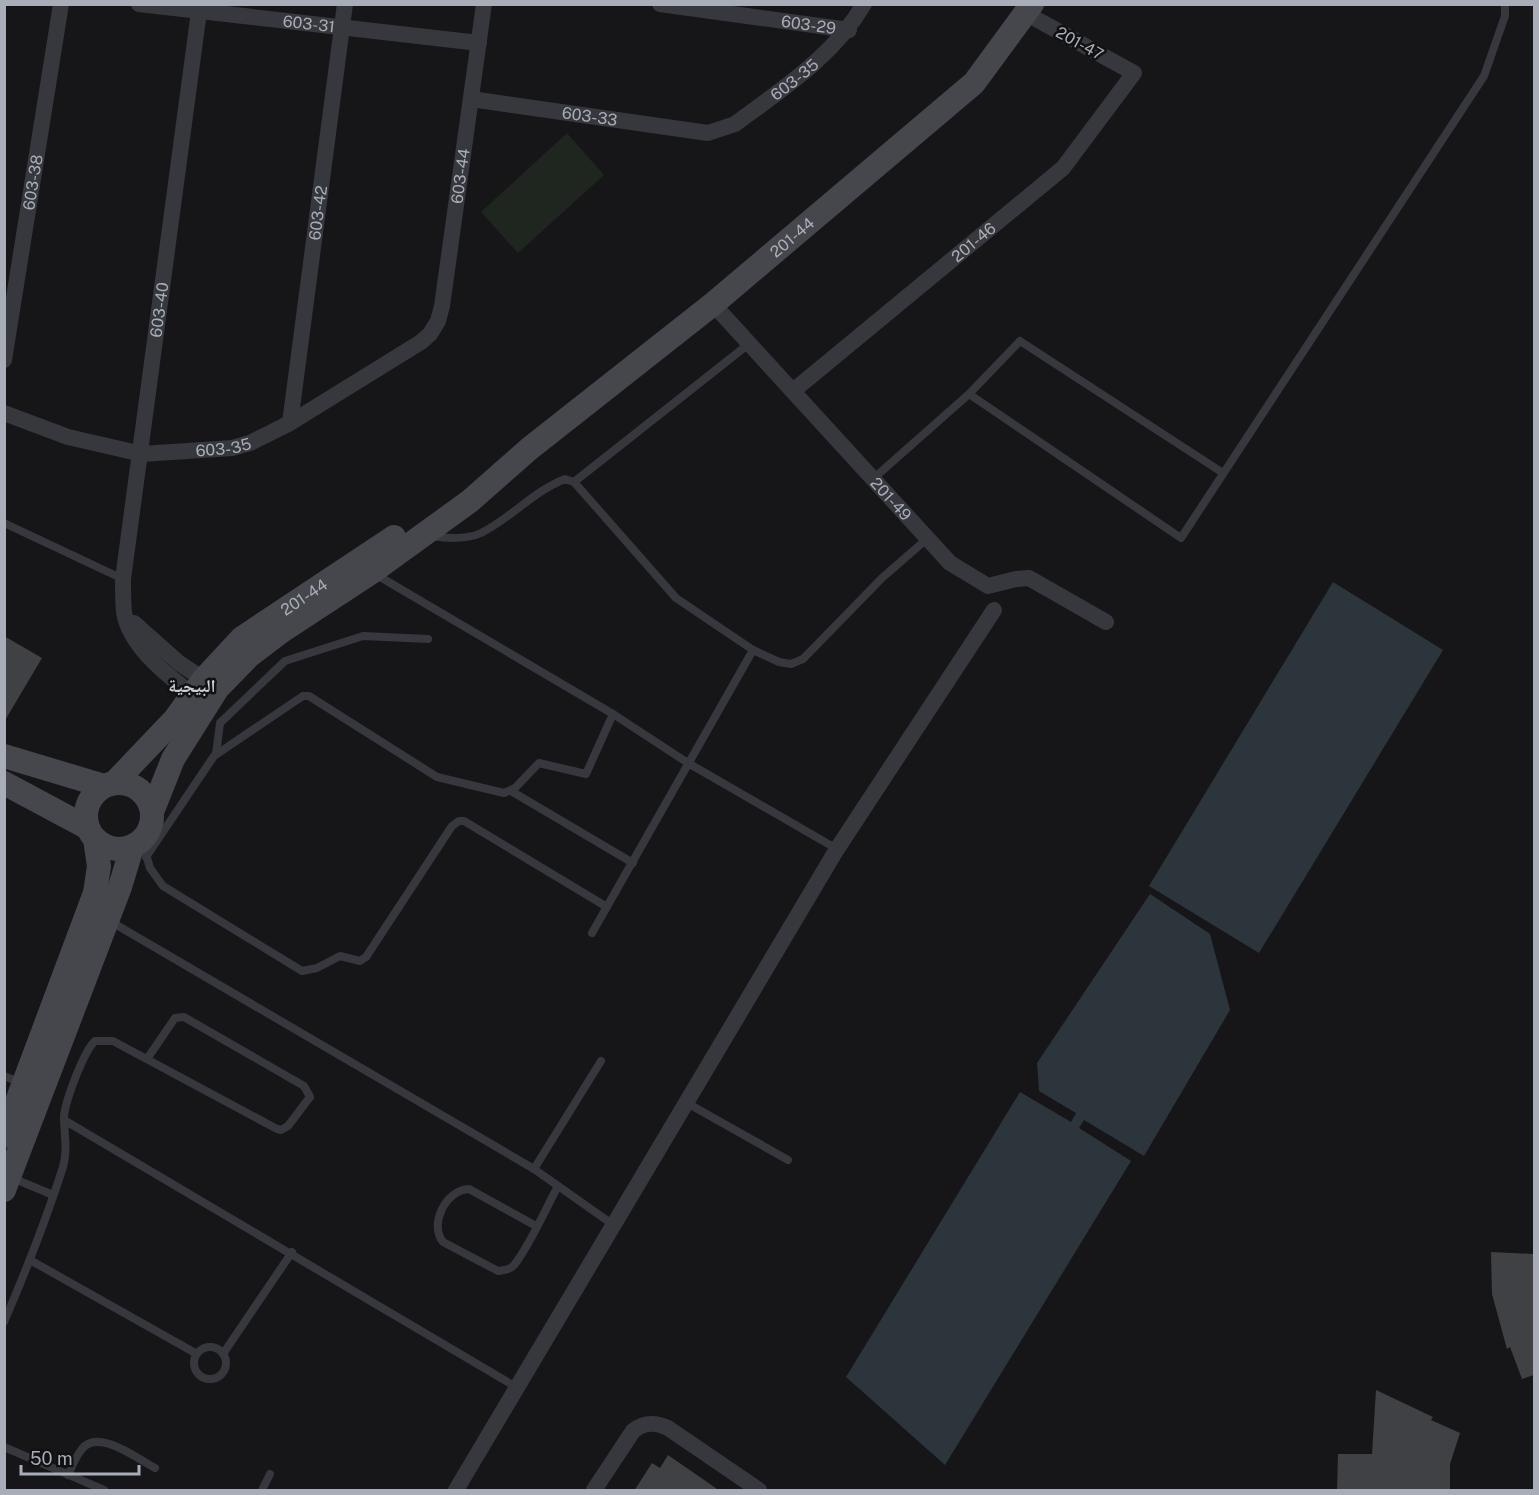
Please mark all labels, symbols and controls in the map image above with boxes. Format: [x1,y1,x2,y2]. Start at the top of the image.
street label: 603-31 [282,12,336,36]
street label: 603-29 [780,12,837,38]
street label: 201-47 [1053,23,1107,64]
street label: 603-35 [767,55,822,105]
street label: 603-33 [561,103,619,130]
street label: 603-44 [447,147,474,205]
street label: 603-38 [19,153,47,212]
street label: 603-42 [305,184,331,242]
street label: 201-44 [766,214,818,262]
street label: 201-46 [948,218,1000,266]
street label: 603-40 [146,281,173,339]
street label: 603-35 [195,434,253,460]
street label: 201-49 [866,474,915,525]
street label: 201-44 [277,575,331,620]
district label: البيجية [168,675,216,697]
scale bar [21,1438,140,1476]
text: 50 m [30,1448,73,1469]

